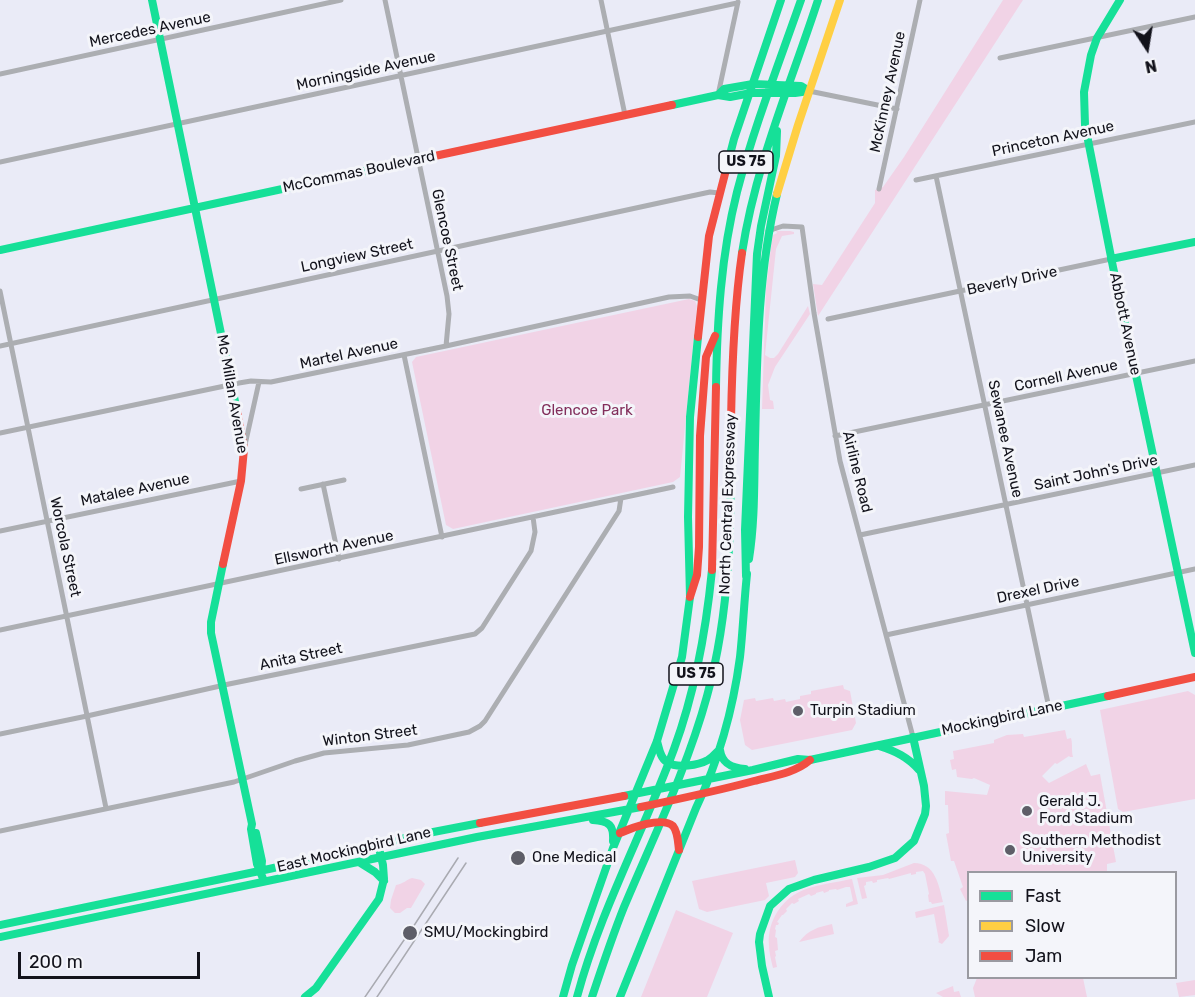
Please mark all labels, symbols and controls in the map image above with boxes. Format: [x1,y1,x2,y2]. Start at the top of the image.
street label: Mercedes Avenue [88,8,212,52]
north arrow [1117,18,1177,78]
street label: McKinney Avenue [866,30,910,154]
street label: Morningside Avenue [295,47,437,95]
text: N [1143,56,1158,77]
street label: Princeton Avenue [990,117,1116,161]
street label: McCommas Boulevard [281,147,437,197]
road number: US 75 [719,151,773,173]
street label: Glencoe Street [427,187,467,293]
street label: Longview Street [299,235,415,277]
street label: Beverly Drive [965,263,1059,299]
street label: Abbott Avenue [1105,271,1145,377]
street label: Mc Millan Avenue [213,333,251,455]
street label: Martel Avenue [298,335,400,373]
street label: Cornell Avenue [1013,356,1119,396]
street label: Sewanee Avenue [984,379,1026,499]
park label: Glencoe Park [541,402,633,420]
street label: North Central Expressway [716,413,740,595]
street label: Airline Road [838,429,876,515]
street label: Saint John's Drive [1032,451,1160,495]
street label: Matalee Avenue [79,470,191,510]
street label: Worcola Street [46,495,84,599]
street label: Ellsworth Avenue [273,527,395,569]
street label: Drexel Drive [995,572,1081,608]
street label: Anita Street [258,639,344,675]
road number: US 75 [669,663,723,685]
street label: Mockingbird Lane [940,696,1064,740]
place label: Turpin Stadium [810,702,916,720]
marker: Turpin Stadium [791,704,805,718]
street label: Winton Street [322,721,418,751]
place label: Gerald J. Ford Stadium [1039,793,1133,828]
marker: Gerald J. Ford Stadium [1020,804,1034,818]
street label: East Mockingbird Lane [275,823,433,877]
place label: Southern Methodist University [1022,832,1161,867]
marker: Southern Methodist University [1003,843,1017,857]
marker: One Medical [509,849,527,867]
place label: One Medical [532,849,616,867]
legend [967,871,1177,979]
text: Fast [1025,885,1061,907]
text: Slow [1025,915,1065,937]
marker: SMU/Mockingbird [401,924,419,942]
place label: SMU/Mockingbird [424,924,548,942]
scale bar [21,940,202,978]
text: Jam [1025,945,1062,967]
text: 200 m [29,951,83,973]

